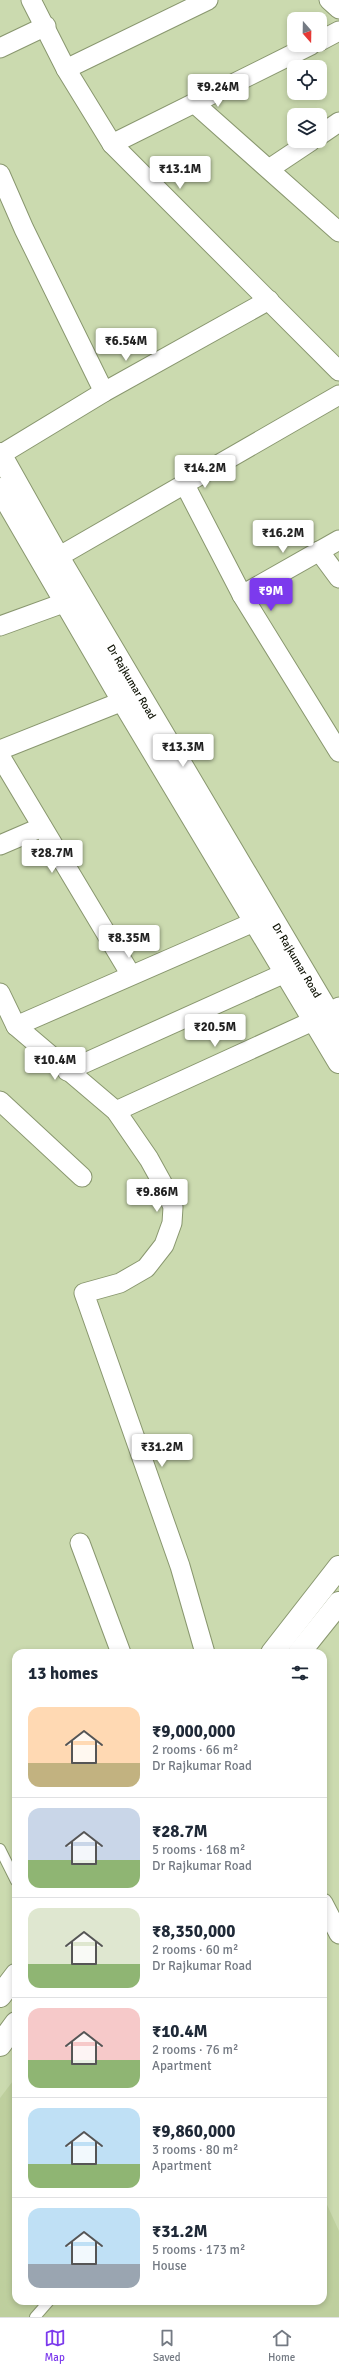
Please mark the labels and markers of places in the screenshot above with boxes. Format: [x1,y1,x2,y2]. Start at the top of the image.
pin: ₹9.24M [185,74,251,108]
pin: ₹13.1M [147,156,213,190]
pin: ₹6.54M [93,328,159,362]
pin: ₹14.2M [172,455,238,489]
pin: ₹16.2M [250,520,316,554]
pin: ₹9M [252,578,290,612]
pin: ₹13.3M [150,734,216,768]
pin: ₹28.7M [19,840,85,874]
pin: ₹8.35M [96,925,162,959]
pin: ₹20.5M [182,1014,248,1048]
pin: ₹10.4M [22,1047,88,1081]
pin: ₹9.86M [124,1179,190,1213]
pin: ₹31.2M [129,1434,195,1468]

